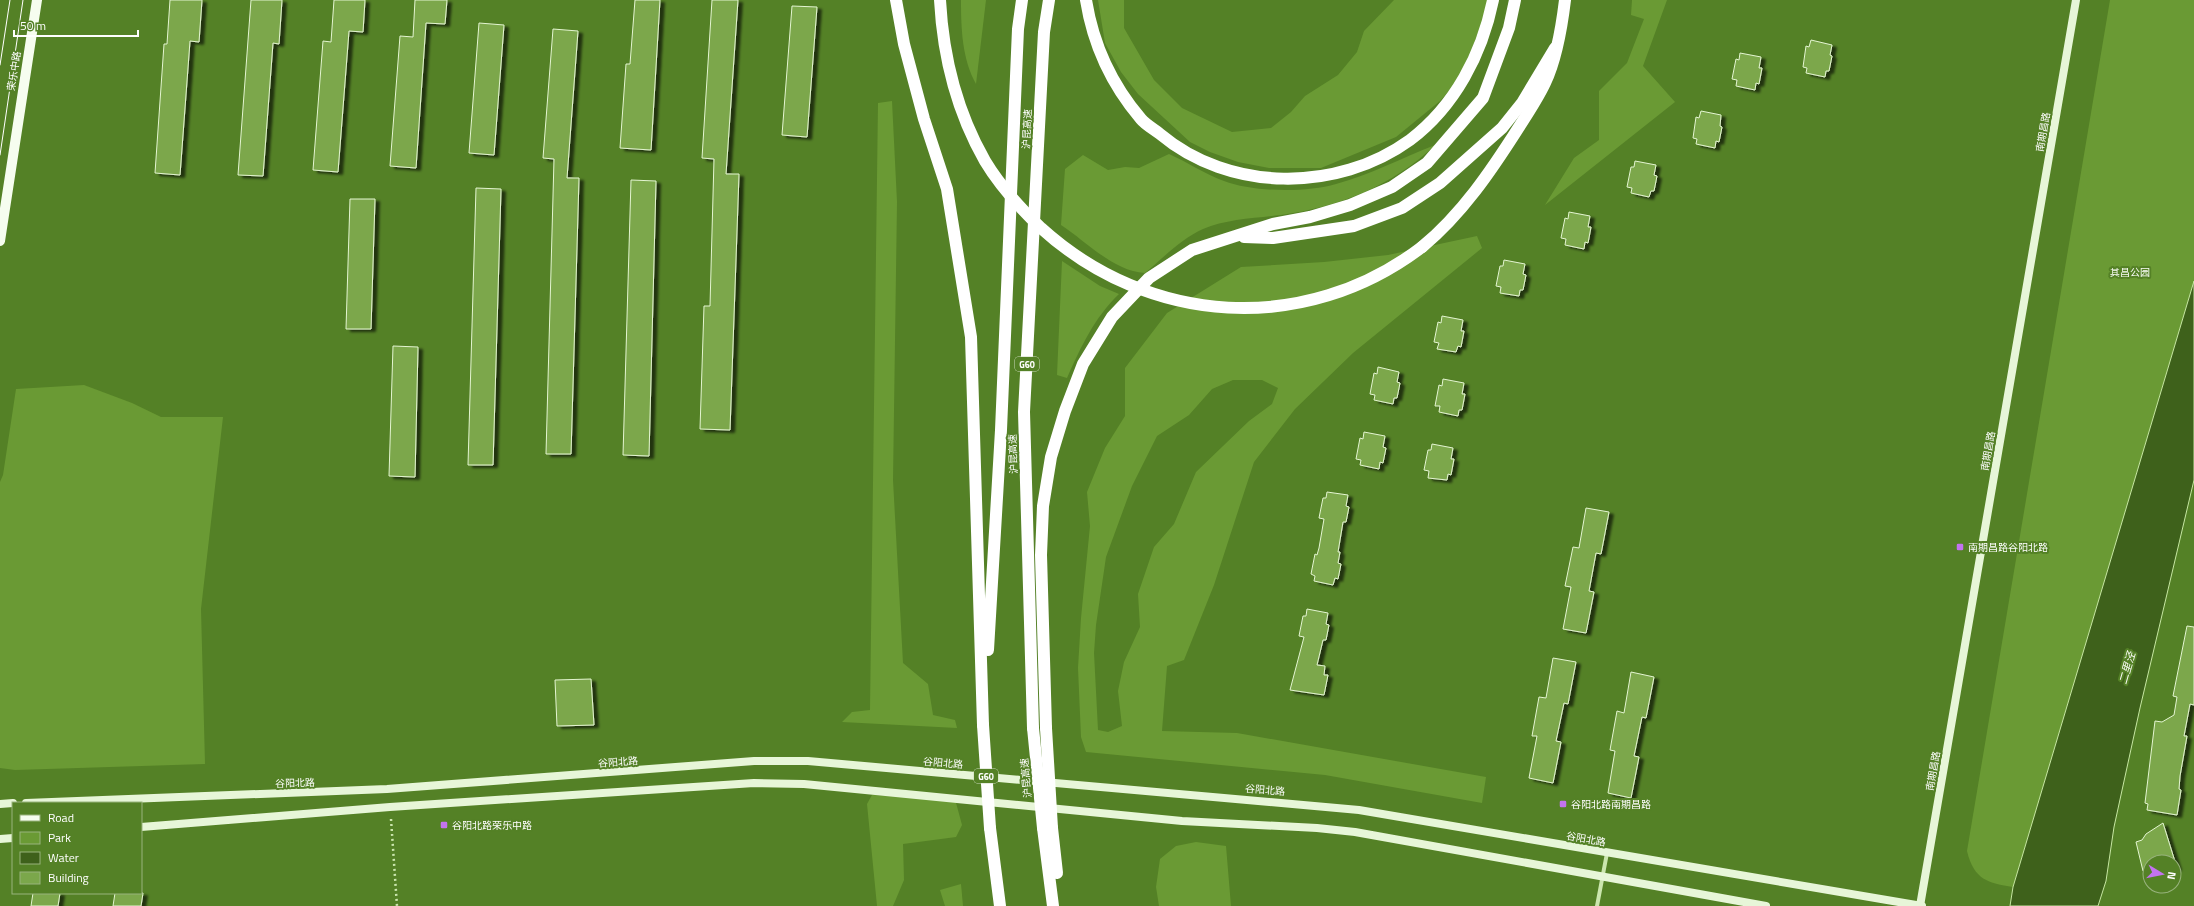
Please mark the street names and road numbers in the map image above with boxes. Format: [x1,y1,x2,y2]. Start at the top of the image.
street label: 荣乐中路 [3,50,25,92]
street label: 沪昆高速 [1018,109,1036,149]
street label: 南期昌路 [2032,111,2054,153]
road number: G60 [1015,357,1039,371]
street label: 南期昌路 [1977,430,1999,472]
street label: 沪昆高速 [1005,434,1021,474]
street label: 南期昌路 [1922,750,1944,792]
street label: 谷阳北路 [598,753,638,771]
street label: 谷阳北路 [922,754,964,772]
street label: 沪昆高速 [1017,757,1035,799]
road number: G60 [974,769,998,783]
street label: 谷阳北路 [275,775,315,791]
street label: 谷阳北路 [1244,781,1286,799]
street label: 谷阳北路 [1565,828,1607,850]

